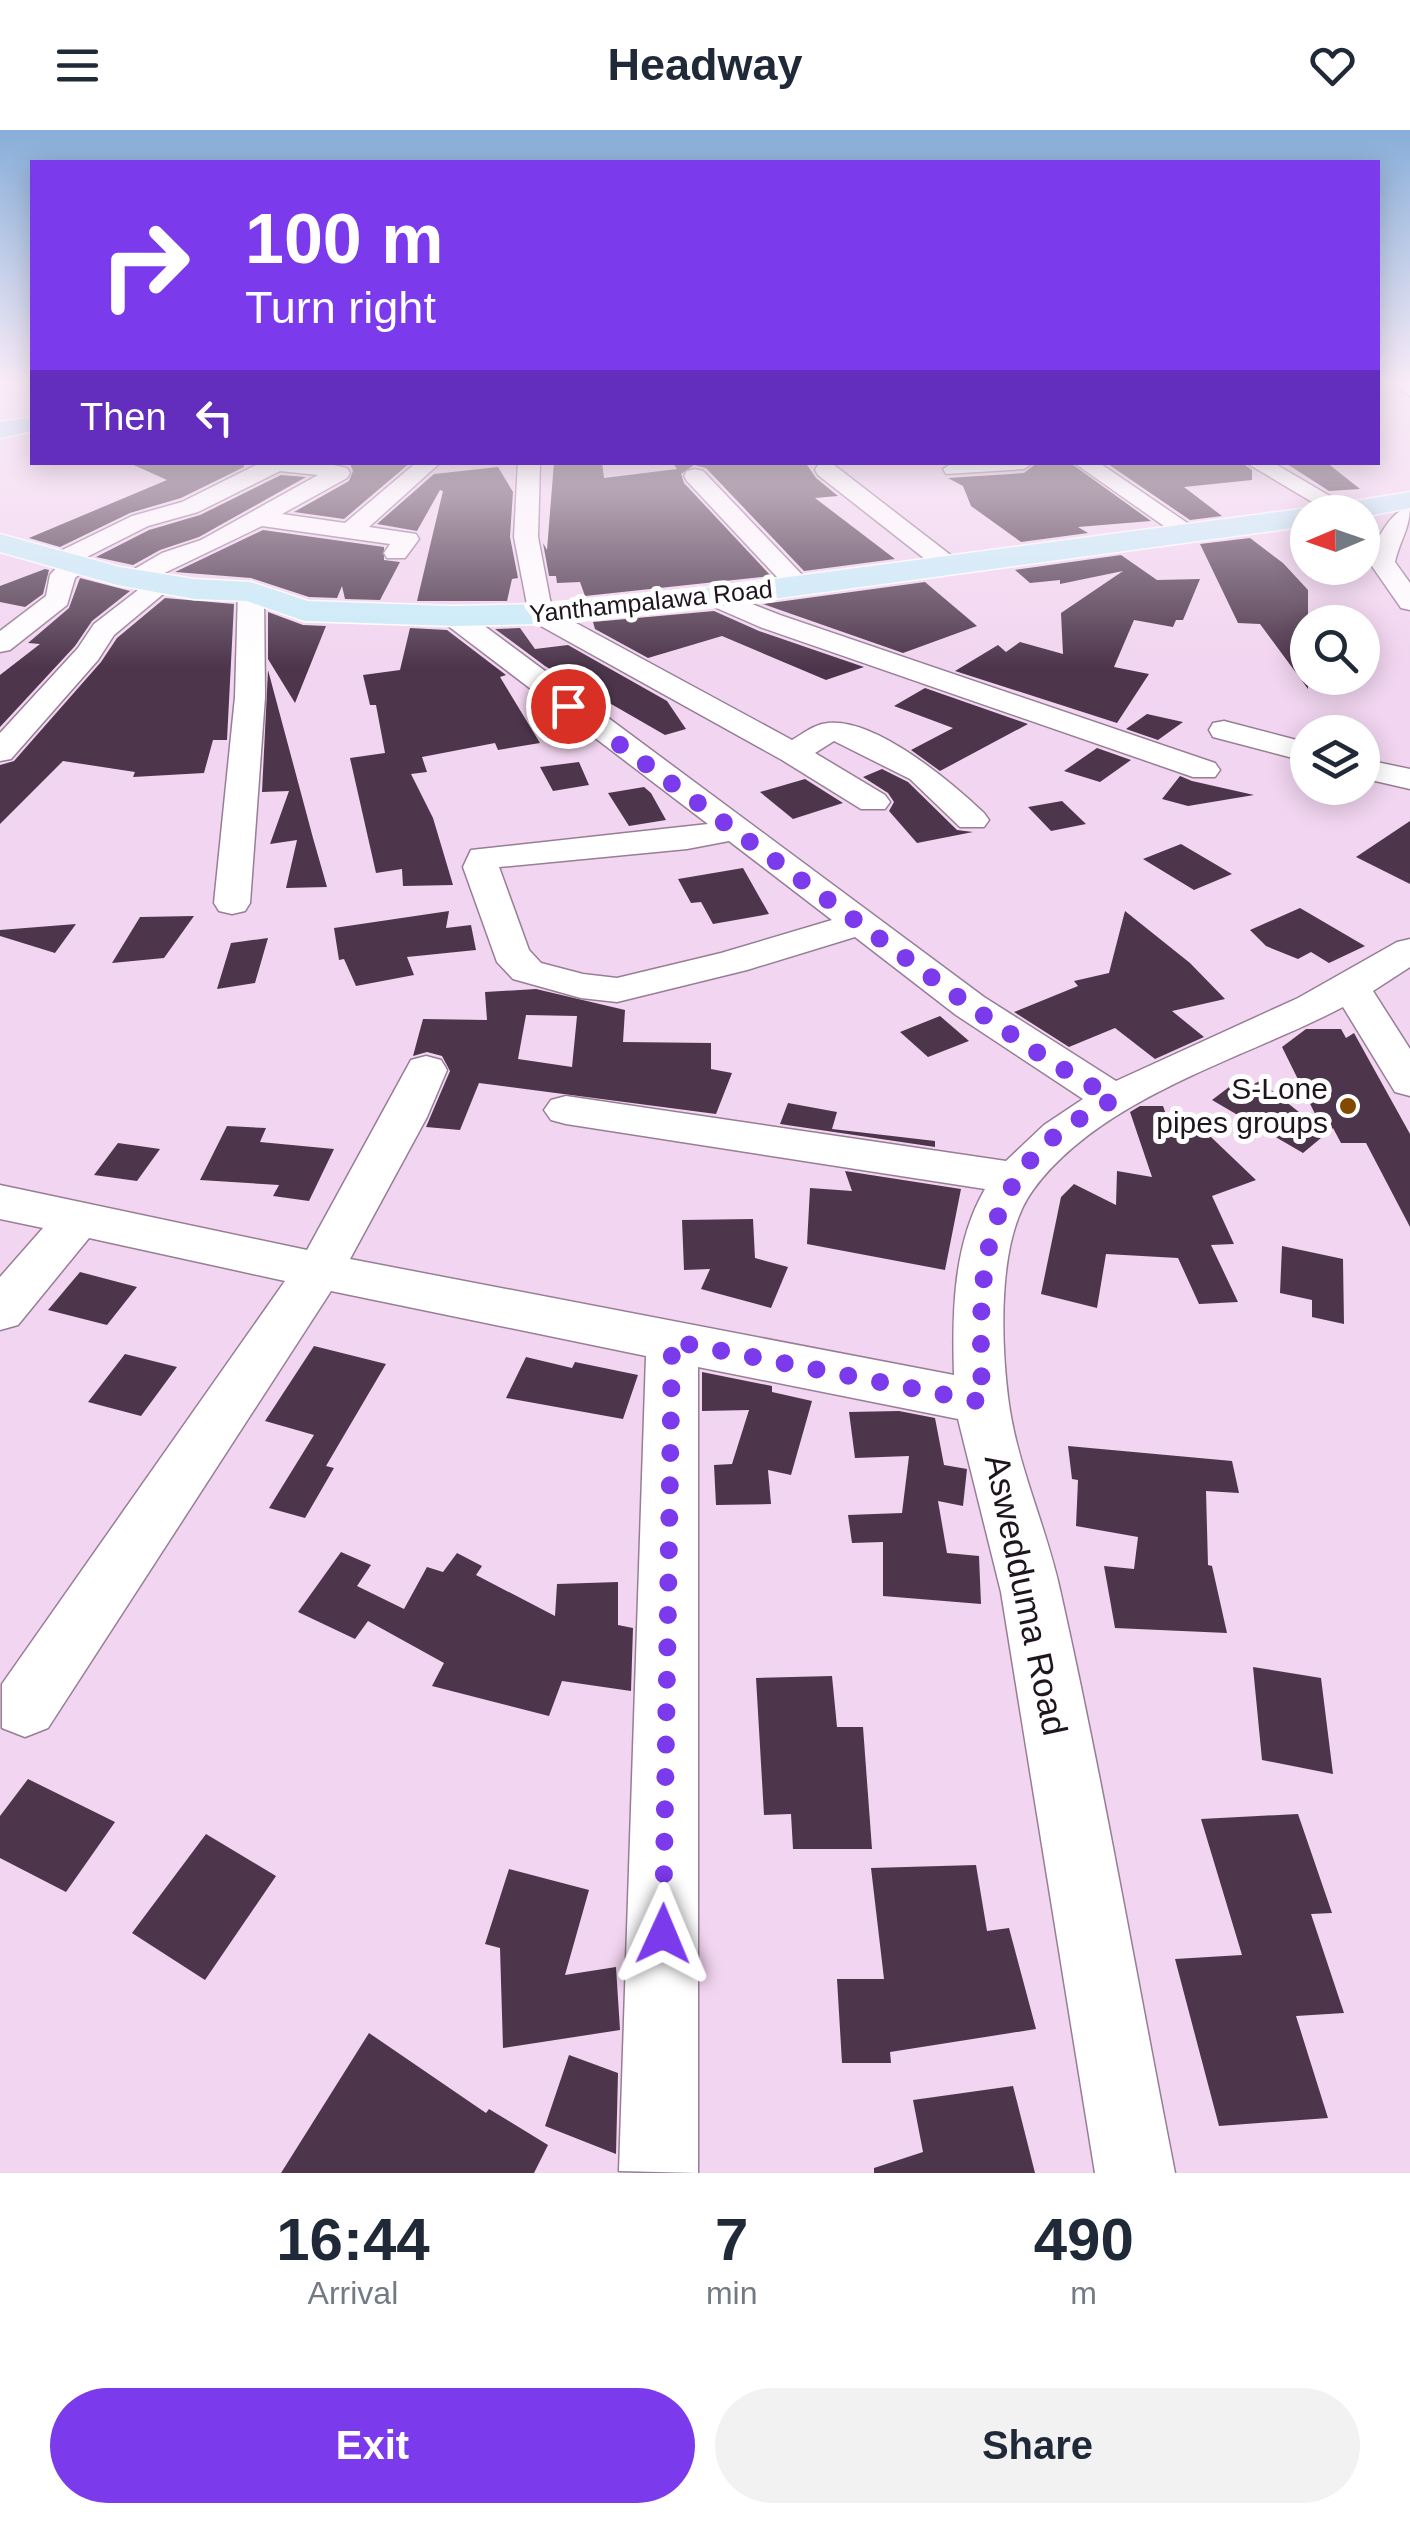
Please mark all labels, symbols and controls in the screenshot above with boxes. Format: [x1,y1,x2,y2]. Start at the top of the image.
icon: menu [50,38,105,93]
icon: heart [1305,38,1360,93]
text: Headway [607,39,803,90]
icon: right [80,200,210,330]
text: 100 m [245,200,443,278]
text: Turn right [245,282,436,333]
icon: left [187,390,242,445]
text: Then [80,396,167,438]
north arrow [1290,495,1380,585]
map controls [1290,495,1380,805]
street label: Yanthampalawa Road [528,574,774,628]
button: search [1290,605,1380,695]
pin [526,664,611,749]
icon: arrive [541,679,596,734]
button: layers [1290,715,1380,805]
place label: S-Lone pipes groups [1156,1072,1328,1139]
marker: S-Lone pipes groups [1337,1095,1359,1117]
street label: Aswedduma Road [978,1451,1075,1739]
position arrow [611,1882,715,1986]
text: 16:44 [276,2206,430,2273]
text: 7 [715,2206,748,2273]
text: 490 [1034,2206,1134,2273]
text: Arrival [308,2275,398,2311]
text: min [706,2275,757,2311]
text: m [1070,2275,1097,2311]
button: Exit [50,2388,695,2503]
button: Share [715,2388,1360,2503]

